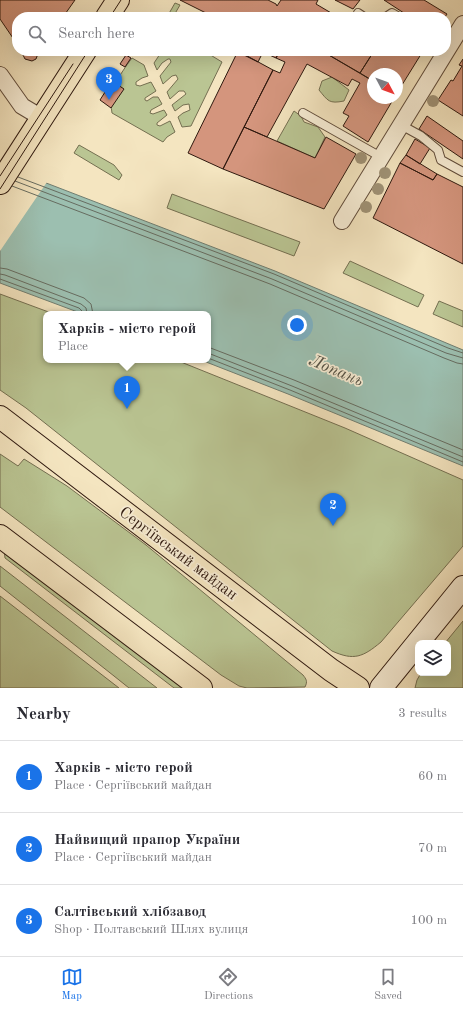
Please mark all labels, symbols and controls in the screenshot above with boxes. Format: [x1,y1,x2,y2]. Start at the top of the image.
search box [12,12,451,56]
icon: search [26,23,48,45]
text: Search here [58,27,135,42]
pin: 3 [96,67,122,100]
north arrow [367,68,403,104]
popup [43,311,211,363]
your location [287,315,307,335]
text: Харків - місто герой [58,322,196,337]
text: Place [58,340,88,353]
water label: Лопань [306,352,366,390]
pin: 1 [114,376,140,409]
pin: 2 [320,493,346,526]
street label: Сергіївський майдан [116,504,240,604]
map controls [415,640,451,676]
button: layers [415,640,451,676]
text: Nearby [16,706,71,723]
text: 3 results [398,707,447,720]
text: Харків - місто герой [54,761,193,776]
text: 1 [25,770,33,783]
text: 60 m [418,770,447,783]
text: Place · Сергіївський майдан [54,779,212,792]
text: Найвищий прапор України [54,833,240,848]
text: 2 [25,842,33,855]
text: 70 m [418,842,447,855]
text: Place · Сергіївський майдан [54,851,212,864]
text: Салтівський хлібзавод [54,905,206,920]
text: 3 [25,914,33,927]
text: 100 m [410,914,447,927]
text: Shop · Полтавський Шлях вулиця [54,923,248,936]
tab: Map [61,966,83,1004]
tab: Directions [204,966,253,1004]
tab: Saved [374,966,402,1004]

